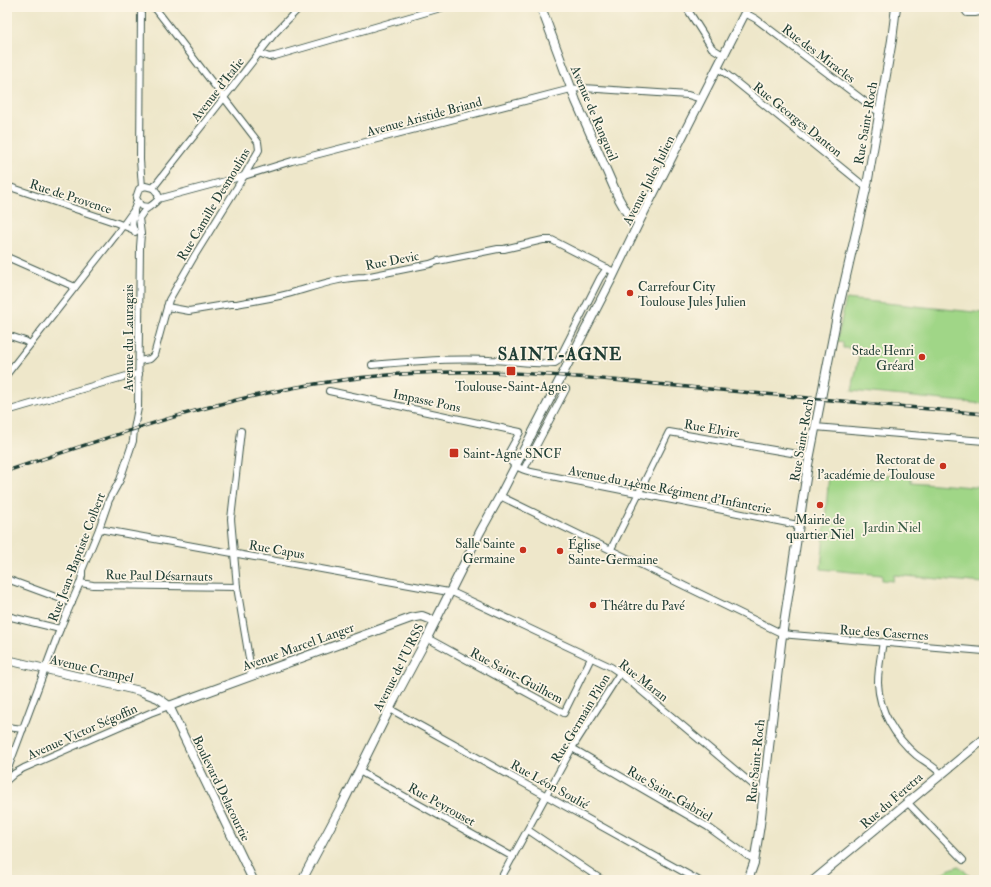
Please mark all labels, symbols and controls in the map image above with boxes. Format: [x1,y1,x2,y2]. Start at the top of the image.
street label: Rue des Miracles [779,21,859,87]
street label: Avenue d'Italie [187,54,248,126]
street label: Avenue de Rangueil [566,63,622,164]
street label: Rue Georges Danton [750,79,845,161]
street label: Rue Saint-Roch [851,80,881,166]
street label: Avenue Aristide Briand [364,94,484,140]
street label: Avenue Jules Julien [619,133,679,229]
street label: Rue Camille Desmoulins [174,145,254,264]
street label: Rue de Provence [28,176,114,218]
street label: Rue Devic [364,248,420,274]
place label: Carrefour City Toulouse Jules Julien [638,279,746,310]
street label: Avenue du Lauragais [121,284,137,393]
marker: Carrefour City Toulouse Jules Julien [625,288,635,298]
place label: Stade Henri Gréard [852,343,915,374]
district label: SAINT-AGNE [498,344,622,365]
marker: Stade Henri Gréard [917,352,927,362]
marker: Toulouse-Saint-Agne [505,365,517,377]
place label: Toulouse-Saint-Agne [455,379,567,395]
street label: Impasse Pons [391,386,463,417]
street label: Rue Saint-Roch [787,397,817,483]
street label: Rue Elvire [683,416,741,442]
place label: Saint-Agne SNCF [463,446,561,462]
marker: Saint-Agne SNCF [448,447,460,459]
place label: Rectorat de l'académie de Toulouse [818,452,936,483]
marker: Rectorat de l'académie de Toulouse [938,461,948,471]
street label: Avenue du 14ème Régiment d'Infanterie [566,462,773,518]
street label: Rue Jean-Baptiste Colbert [45,491,110,624]
marker: Mairie de quartier Niel [815,500,825,510]
place label: Mairie de quartier Niel [786,512,855,543]
park label: Jardin Niel [862,520,922,536]
place label: Salle Sainte Germaine [455,536,516,567]
place label: Église Sainte-Germaine [568,536,659,568]
street label: Rue Capus [247,537,307,564]
marker: Salle Sainte Germaine [518,545,528,555]
marker: Église Sainte-Germaine [555,546,565,556]
street label: Rue Paul Désarnauts [105,567,213,585]
place label: Théâtre du Pavé [601,598,685,614]
marker: Théâtre du Pavé [588,600,598,610]
street label: Avenue Marcel Langer [239,619,357,675]
street label: Avenue de l'URSS [369,621,428,715]
street label: Rue des Casernes [839,622,930,644]
street label: Rue Saint-Guilhem [467,645,566,707]
street label: Avenue Crampel [47,651,136,687]
street label: Rue Maran [615,656,672,705]
street label: Rue Germain Pilon [548,671,614,766]
street label: Avenue Victor Ségoffin [24,700,140,764]
street label: Rue Saint-Roch [744,718,768,804]
street label: Boulevard Delacourtie [189,733,254,844]
street label: Rue Léon Soulié [508,757,592,813]
street label: Rue Saint-Gabriel [624,763,716,825]
street label: Rue du Feretra [857,769,927,832]
street label: Rue Peyrouset [405,780,478,831]

